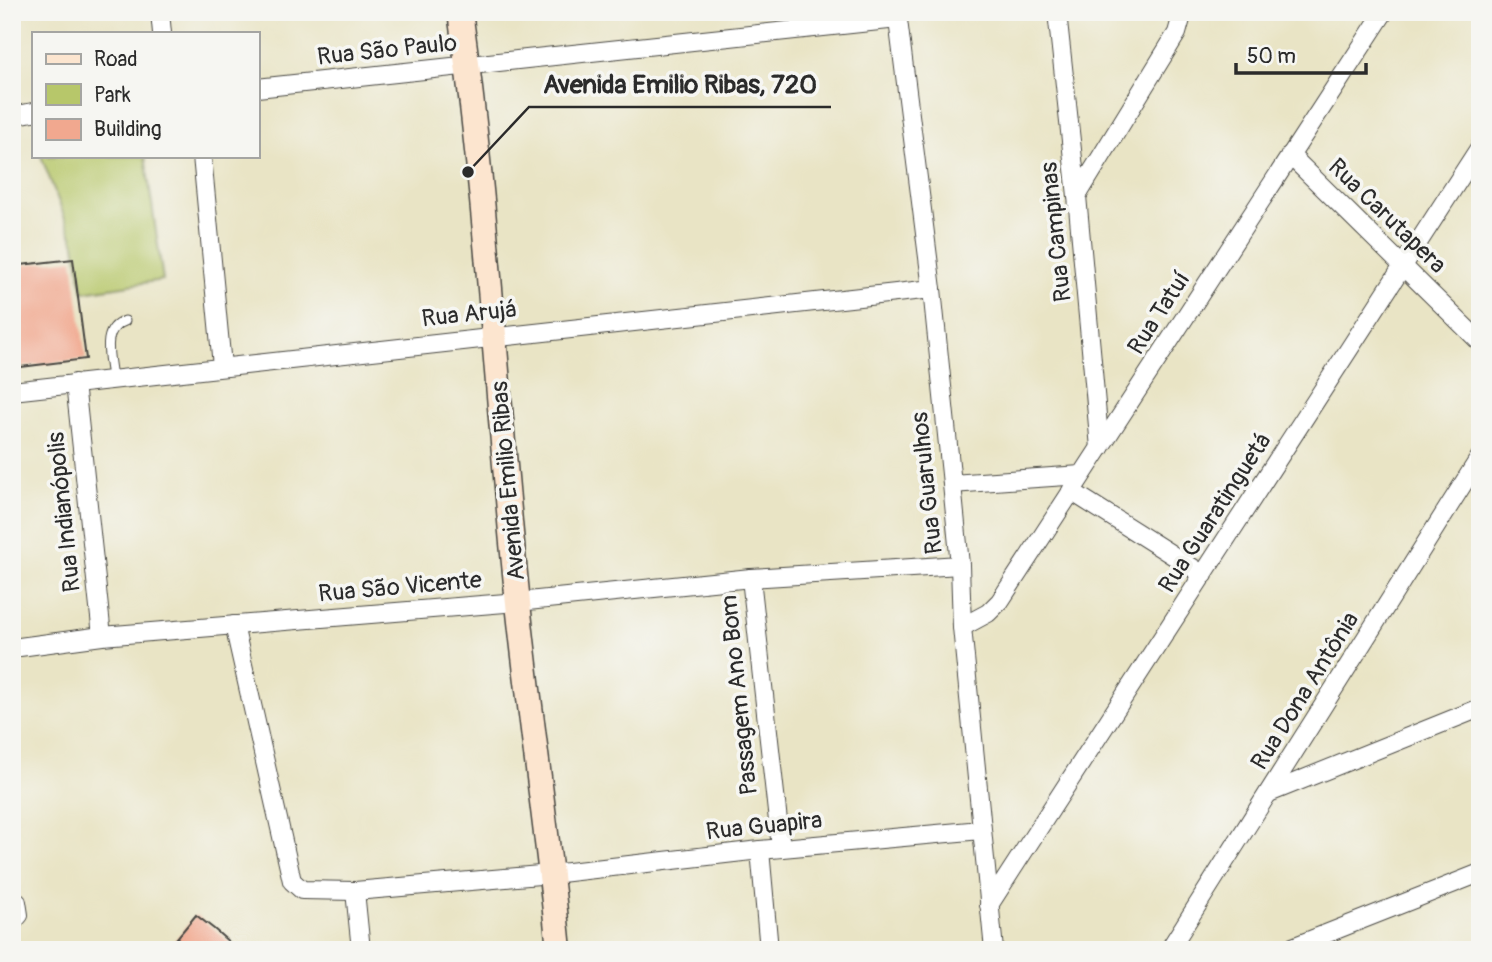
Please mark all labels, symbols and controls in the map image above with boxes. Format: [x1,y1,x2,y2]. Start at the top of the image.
street label: Rua São Paulo [316,28,458,72]
legend [32,32,259,158]
scale bar [1236,32,1366,76]
text: 50 m [1247,43,1296,70]
text: Road [94,46,138,73]
callout: Avenida Emilio Ribas, 720 [529,60,831,107]
text: Avenida Emilio Ribas, 720 [543,69,817,101]
text: Park [94,82,131,109]
text: Building [94,116,161,143]
street label: Rua Carutapera [1322,153,1452,279]
street label: Rua Campinas [1034,160,1078,303]
street label: Rua Tatuí [1121,266,1197,360]
street label: Rua Arujá [420,295,518,333]
street label: Avenida Emilio Ribas [485,380,531,582]
street label: Rua Guarulhos [905,410,949,555]
street label: Rua Guaratinguetá [1153,428,1277,598]
street label: Rua Indianópolis [41,430,87,593]
street label: Rua São Vicente [317,565,483,609]
street label: Passagem Ano Bom [714,594,764,796]
street label: Rua Dona Antônia [1245,607,1365,775]
street label: Rua Guapira [704,805,824,847]

